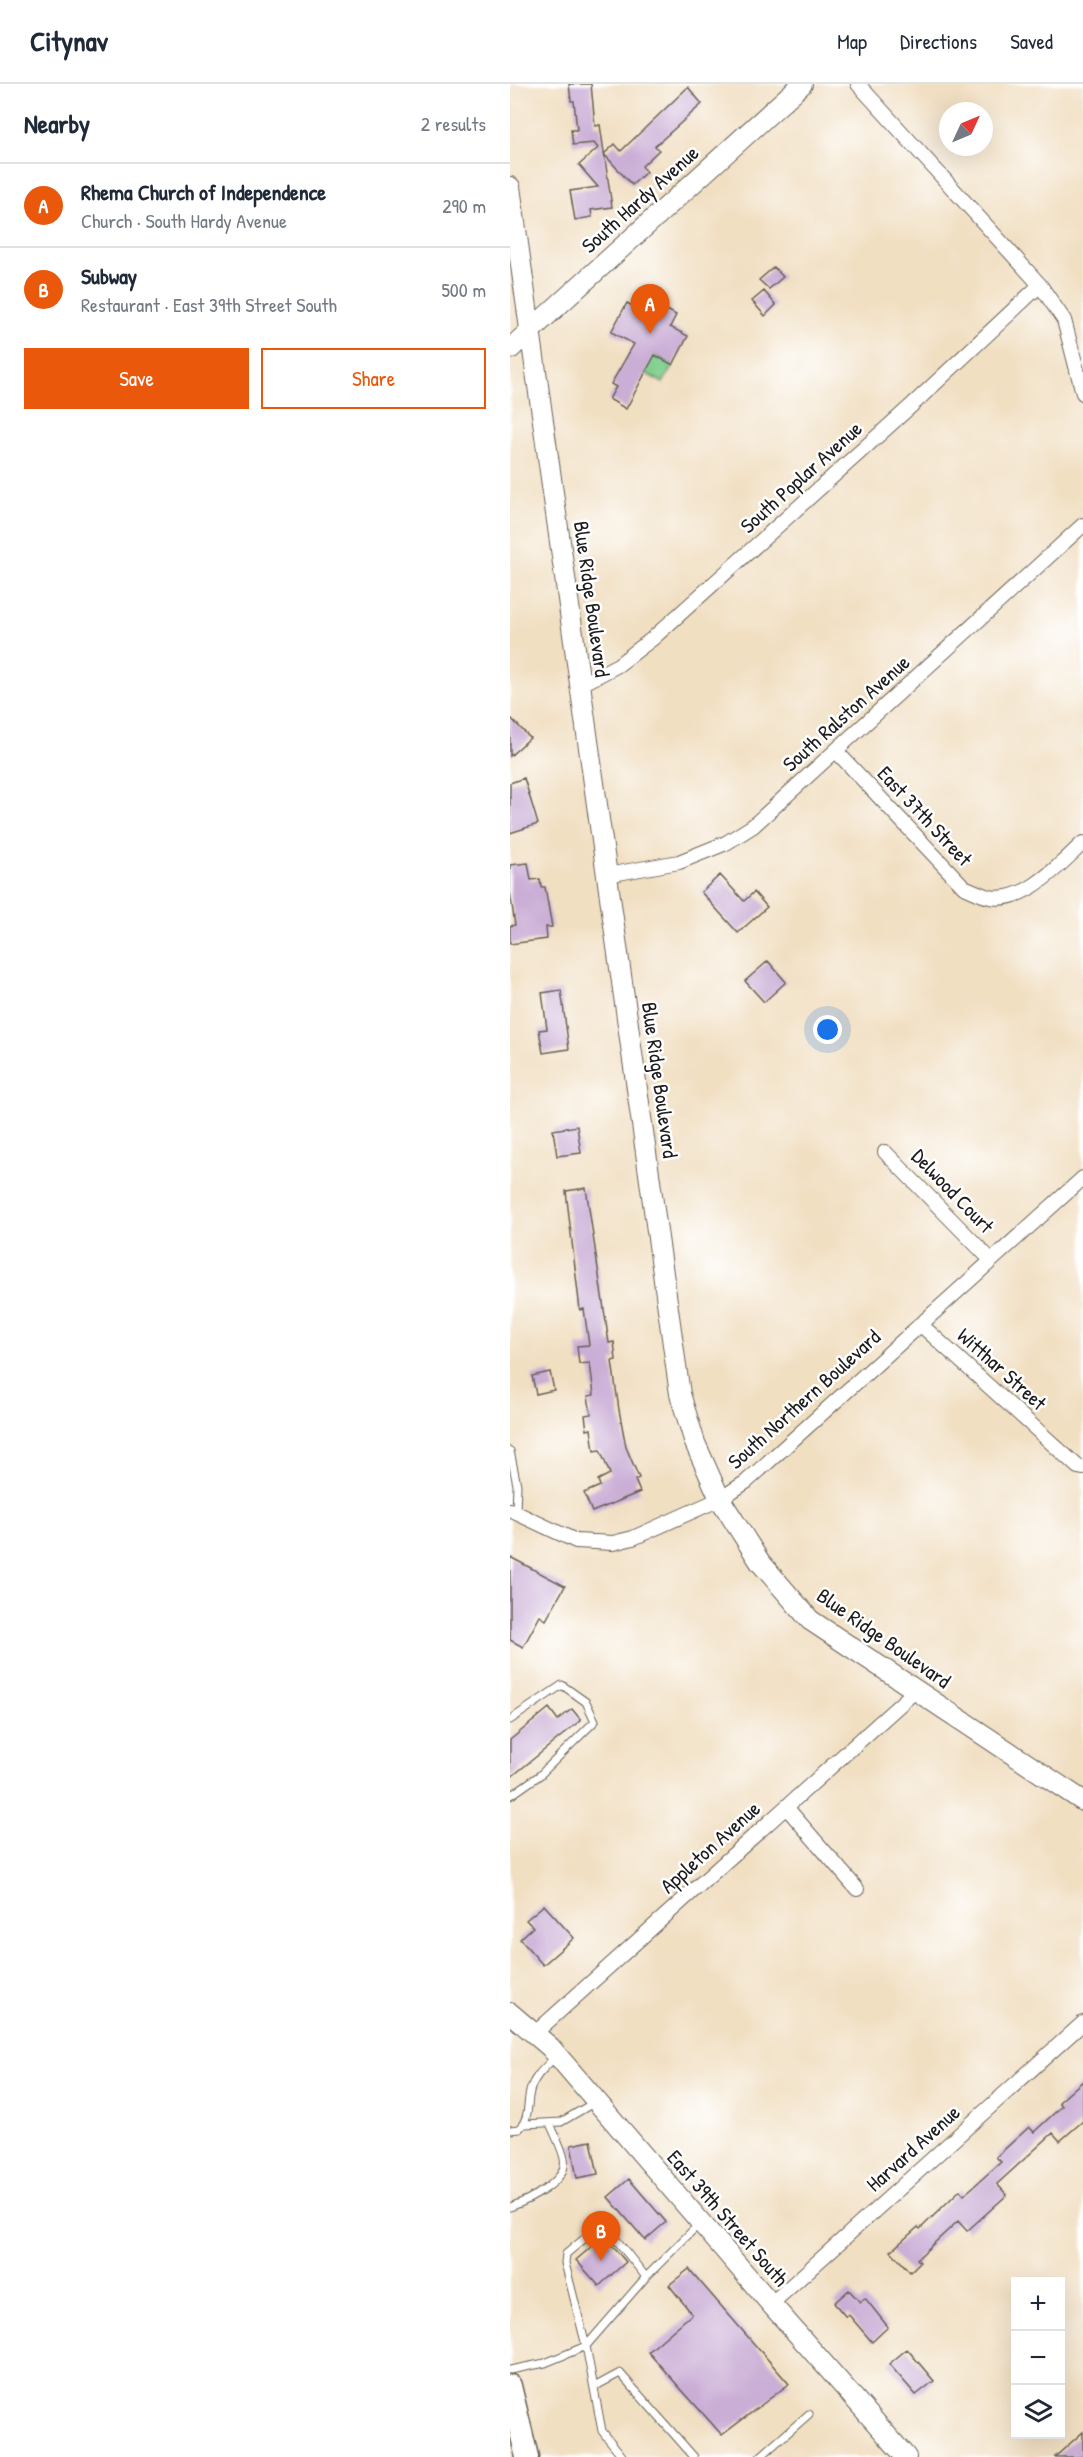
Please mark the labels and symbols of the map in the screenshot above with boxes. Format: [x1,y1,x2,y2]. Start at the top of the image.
north arrow [939,102,993,156]
street label: South Hardy Avenue [575,138,705,260]
pin: A [630,284,670,334]
street label: South Poplar Avenue [734,414,868,540]
street label: Blue Ridge Boulevard [567,519,617,679]
street label: South Ralston Avenue [776,648,916,778]
street label: East 37th Street [871,760,980,873]
street label: Blue Ridge Boulevard [635,1000,685,1160]
your location [813,1015,842,1044]
street label: Delwood Court [905,1142,1001,1240]
street label: Witthar Street [951,1321,1053,1417]
street label: South Northern Boulevard [721,1323,887,1475]
street label: Blue Ridge Boulevard [811,1581,957,1695]
street label: Appleton Avenue [654,1794,766,1900]
street label: Harvard Avenue [860,2098,966,2198]
street label: East 39th Street South [661,2144,795,2293]
pin: B [582,2212,620,2261]

